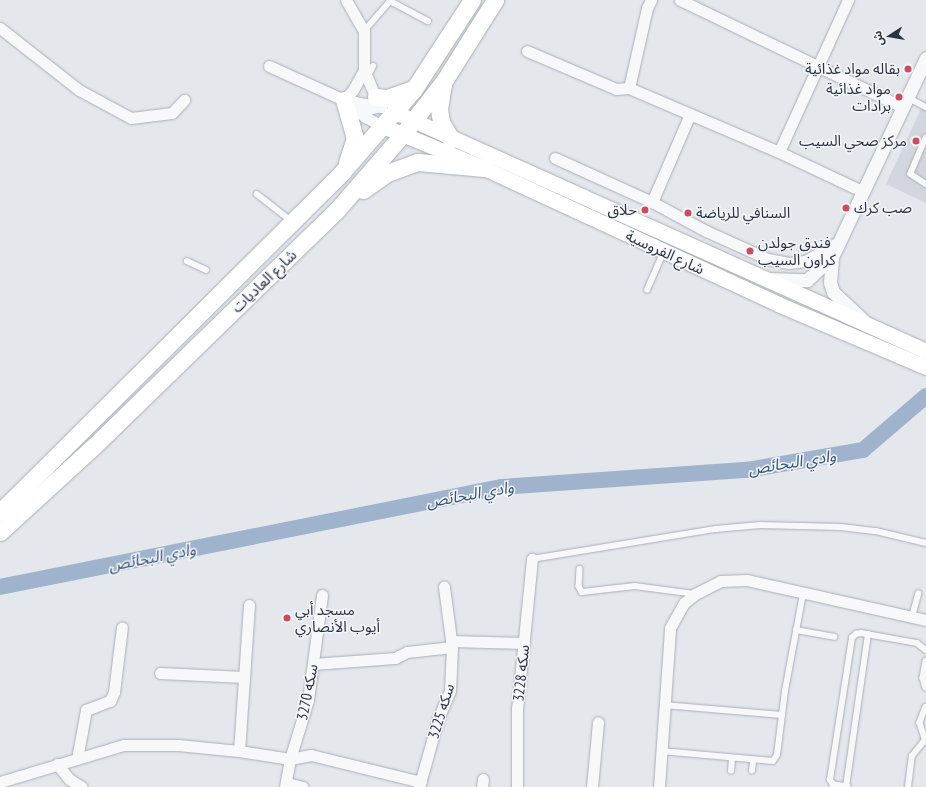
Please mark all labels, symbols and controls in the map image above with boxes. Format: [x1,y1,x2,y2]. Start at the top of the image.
north arrow [870,16,910,56]
text: ش [870,30,887,47]
place label: بقاله مواد غذائية [805,60,900,78]
marker: بقاله مواد غذائية [903,64,913,74]
place label: مواد غذائية برادات [826,79,891,114]
marker: مواد غذائية برادات [894,92,904,102]
place label: مركز صحي السيب [799,132,907,150]
marker: مركز صحي السيب [910,135,922,147]
place label: صب كرك [854,199,912,217]
place label: حلاق [608,201,637,219]
marker: صب كرك [841,203,851,213]
place label: السنافي للرياضة [696,204,790,222]
marker: حلاق [640,205,650,215]
marker: السنافي للرياضة [683,208,693,218]
street label: شارع الفروسية [623,226,707,278]
place label: فندق جولدن كراون السيب [758,233,836,268]
street label: شارع العاديات [228,246,300,316]
marker: فندق جولدن كراون السيب [745,246,755,256]
water label: وادي البحائص [747,446,837,478]
water label: وادي البحائص [425,477,515,511]
water label: وادي البحائص [107,539,197,575]
place label: مسجد أبي أيوب الأنصاري [295,600,380,635]
marker: مسجد أبي أيوب الأنصاري [282,613,292,623]
street label: سكه 3228 [509,644,533,702]
street label: سكه 3270 [293,662,321,722]
street label: سكه 3225 [424,681,458,741]

